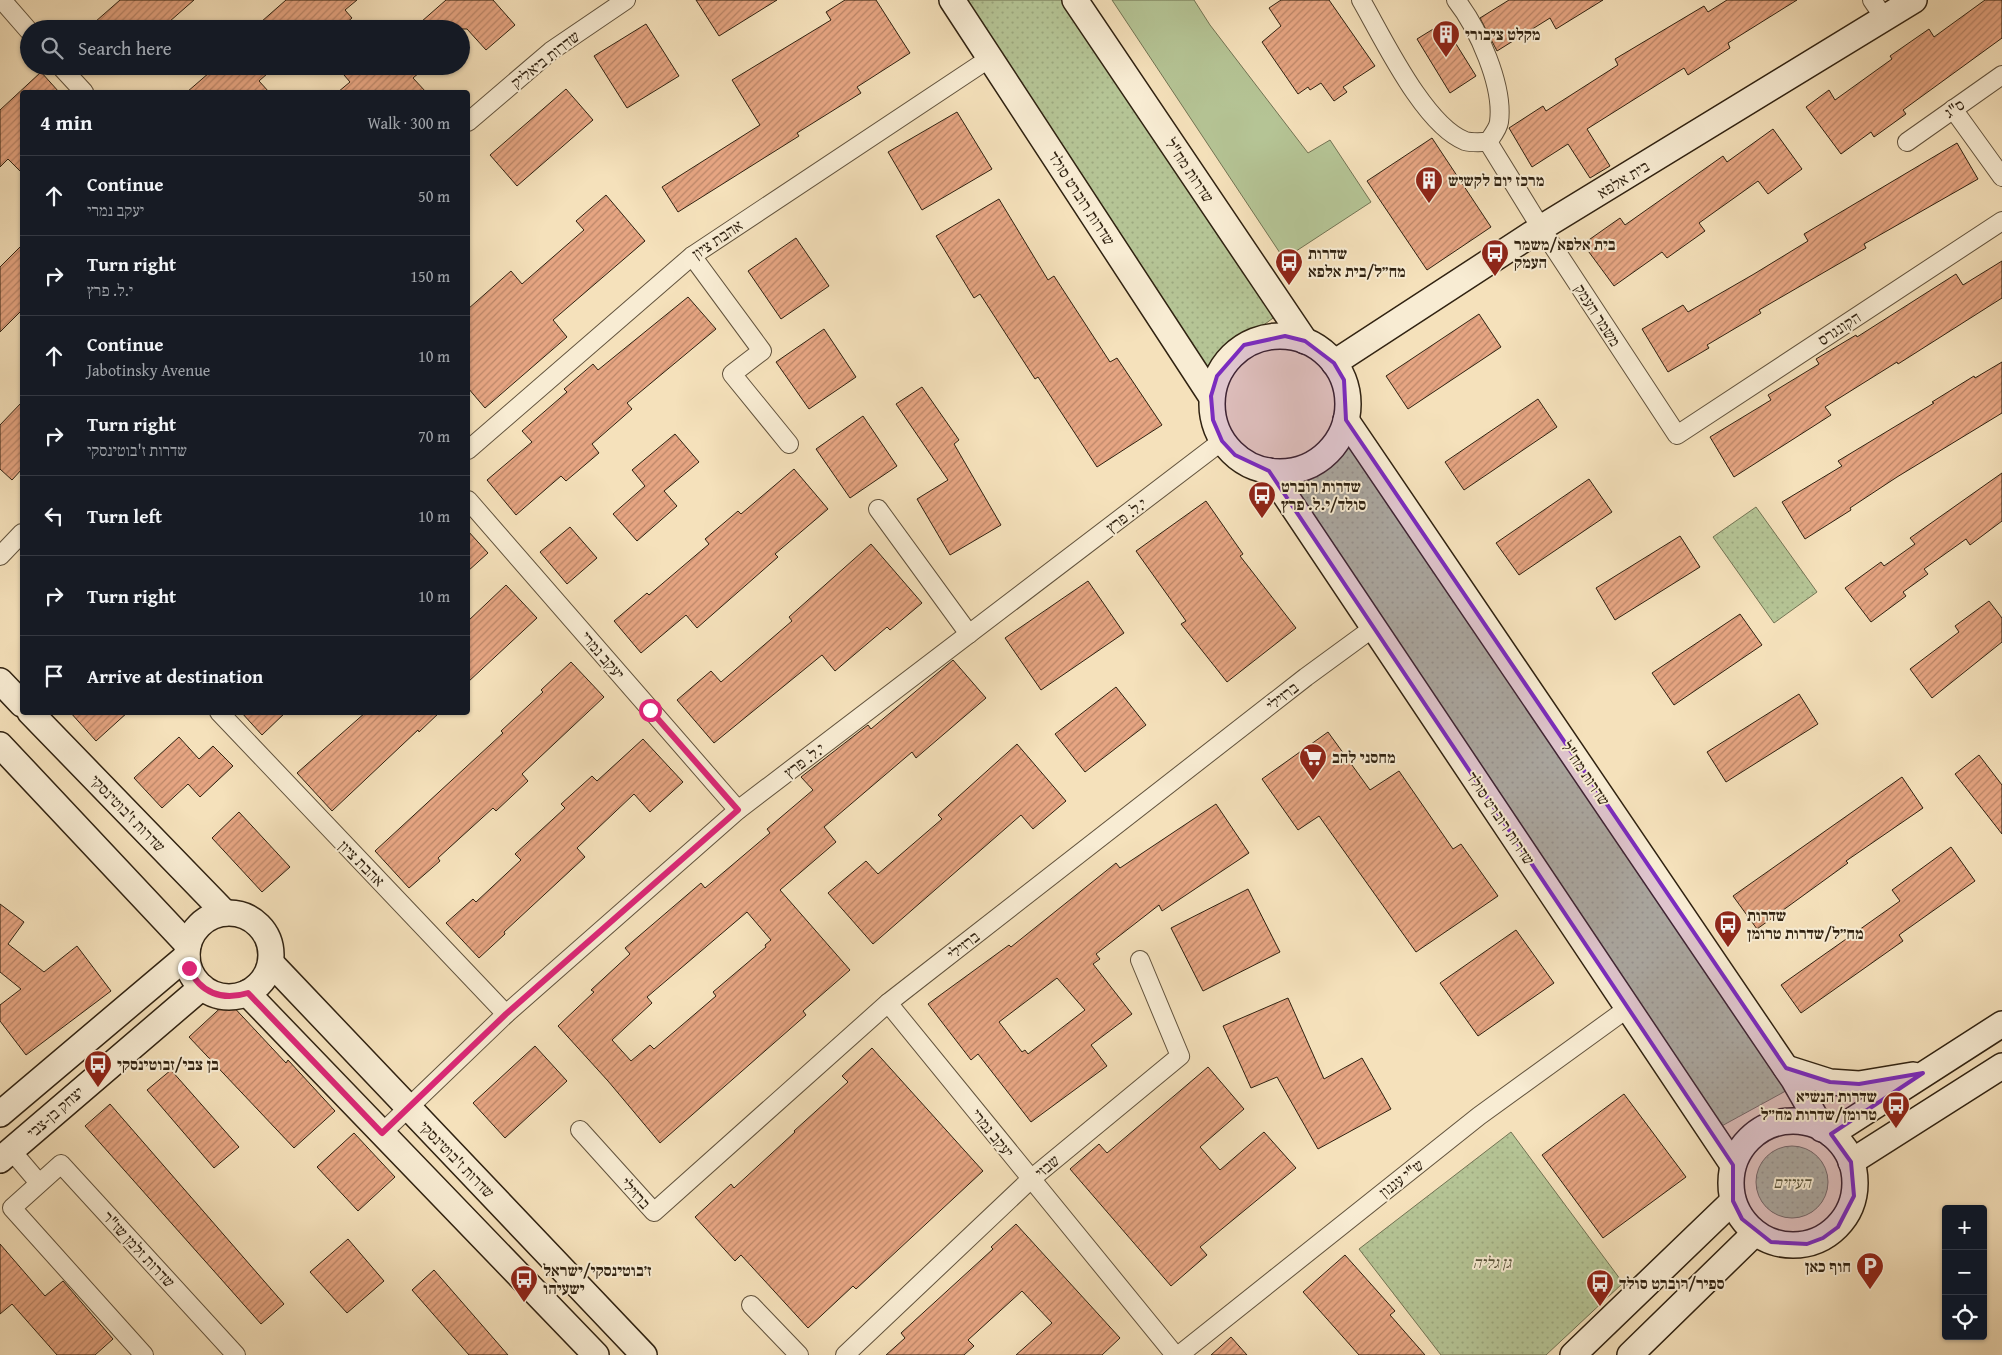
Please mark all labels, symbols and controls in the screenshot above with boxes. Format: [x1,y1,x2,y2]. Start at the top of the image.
building icon: מקלט ציבורי [1431,19,1461,58]
search box [20,20,470,75]
place label: מקלט ציבורי [1465,22,1541,46]
street label: שדרות ביאליק [505,24,585,94]
icon: search [38,34,66,62]
text: Search here [78,34,172,62]
street label: ס"ג [1939,92,1969,124]
text: 4 min [40,107,92,138]
text: Walk · 300 m [367,111,450,135]
street label: שדרות מח"ל [1160,133,1221,207]
street label: שדרות רוברט סולד [1042,146,1122,250]
street label: בית אלפא [1592,154,1654,204]
building icon: מרכז יום לקשיש [1414,165,1444,204]
place label: מרכז יום לקשיש [1448,168,1544,192]
text: Continue [87,170,164,198]
icon: ahead [40,182,68,210]
text: 50 m [418,184,450,208]
text: יעקב נמרי [87,198,144,222]
street label: אהבת ציון [687,213,747,265]
place label: בית אלפא/משמר העמק [1514,232,1616,274]
bus stop icon: בית אלפא/משמר העמק [1480,238,1510,277]
place label: שדרות מח״ל/בית אלפא [1308,241,1406,283]
bus stop icon: שדרות מח״ל/בית אלפא [1274,247,1304,286]
text: Turn right [87,250,176,278]
icon: right [40,262,68,290]
text: 150 m [410,264,450,288]
text: י.ל. פרץ [87,278,133,302]
street label: משמר העמק [1569,279,1627,351]
street label: הקונגרס [1813,305,1865,351]
text: Continue [87,330,164,358]
icon: ahead [40,342,68,370]
text: 10 m [418,344,450,368]
text: Jabotinsky Avenue [87,358,210,382]
text: Turn right [87,410,176,438]
icon: right [40,422,68,450]
text: 70 m [418,424,450,448]
text: שדרות ז'בוטינסקי [87,438,187,462]
place label: שדרות רוברט סולד/י.ל. פרץ [1281,474,1366,516]
bus stop icon: שדרות רוברט סולד/י.ל. פרץ [1247,480,1277,519]
street label: י.ל. פרץ [1100,492,1152,538]
icon: left [40,502,68,530]
text: Turn left [87,502,162,530]
text: 10 m [418,504,450,528]
icon: right [40,582,68,610]
text: Turn right [87,582,176,610]
text: 10 m [418,584,450,608]
street label: יעקב נמרי [575,626,631,684]
icon: arrive [40,662,68,690]
text: Arrive at destination [87,662,263,690]
street label: ברזילי [1261,675,1304,716]
route start [639,699,662,722]
street label: שדרות מח"ל [1556,736,1617,810]
street label: י.ל. פרץ [778,737,830,783]
supermarket icon: מחסני להב [1298,742,1328,781]
place label: מחסני להב [1332,745,1396,769]
street label: שדרות רוברט סולד [1461,766,1541,870]
street label: שדרות ז'בוטינסקי [85,769,172,857]
street label: אהבת ציון [333,834,391,892]
place label: שדרות מח״ל/שדרות טרומן [1747,903,1864,945]
bus stop icon: שדרות מח״ל/שדרות טרומן [1713,909,1743,948]
street label: ברזילי [942,924,985,965]
route end [178,957,201,980]
bus stop icon: בן צבי/זבוטינסקי [83,1049,113,1088]
place label: בן צבי/זבוטינסקי [117,1052,219,1076]
street label: יצחק בן-צבי [21,1080,89,1144]
place label: שדרות הנשיא טרומן/שדרות מח״ל [1760,1084,1877,1126]
bus stop icon: שדרות הנשיא טרומן/שדרות מח״ל [1881,1090,1911,1129]
street label: יעקב נמרי [966,1103,1020,1163]
street label: שדרות ז'בוטינסקי [414,1115,501,1203]
street label: שבזי [1029,1148,1065,1184]
street label: ש"י עגנון [1373,1153,1429,1203]
park label: העיזים [1773,1170,1812,1194]
street label: ברזילי [615,1172,657,1214]
street label: שדרות זלמן שז"ר [97,1205,181,1293]
map controls [1942,1205,1987,1340]
button: + [1942,1205,1987,1250]
park label: גן גליה [1473,1250,1513,1274]
button: − [1942,1250,1987,1295]
parking icon: חוף כאן [1855,1251,1885,1290]
place label: חוף כאן [1805,1254,1851,1278]
place label: ז׳בוטינסקי/ישראל ישעיהו [543,1258,652,1300]
bus stop icon: ז׳בוטינסקי/ישראל ישעיהו [509,1264,539,1303]
bus stop icon: ספיר/רוברט סולד [1585,1268,1615,1307]
place label: ספיר/רוברט סולד [1619,1271,1724,1295]
button: locate [1942,1295,1987,1340]

